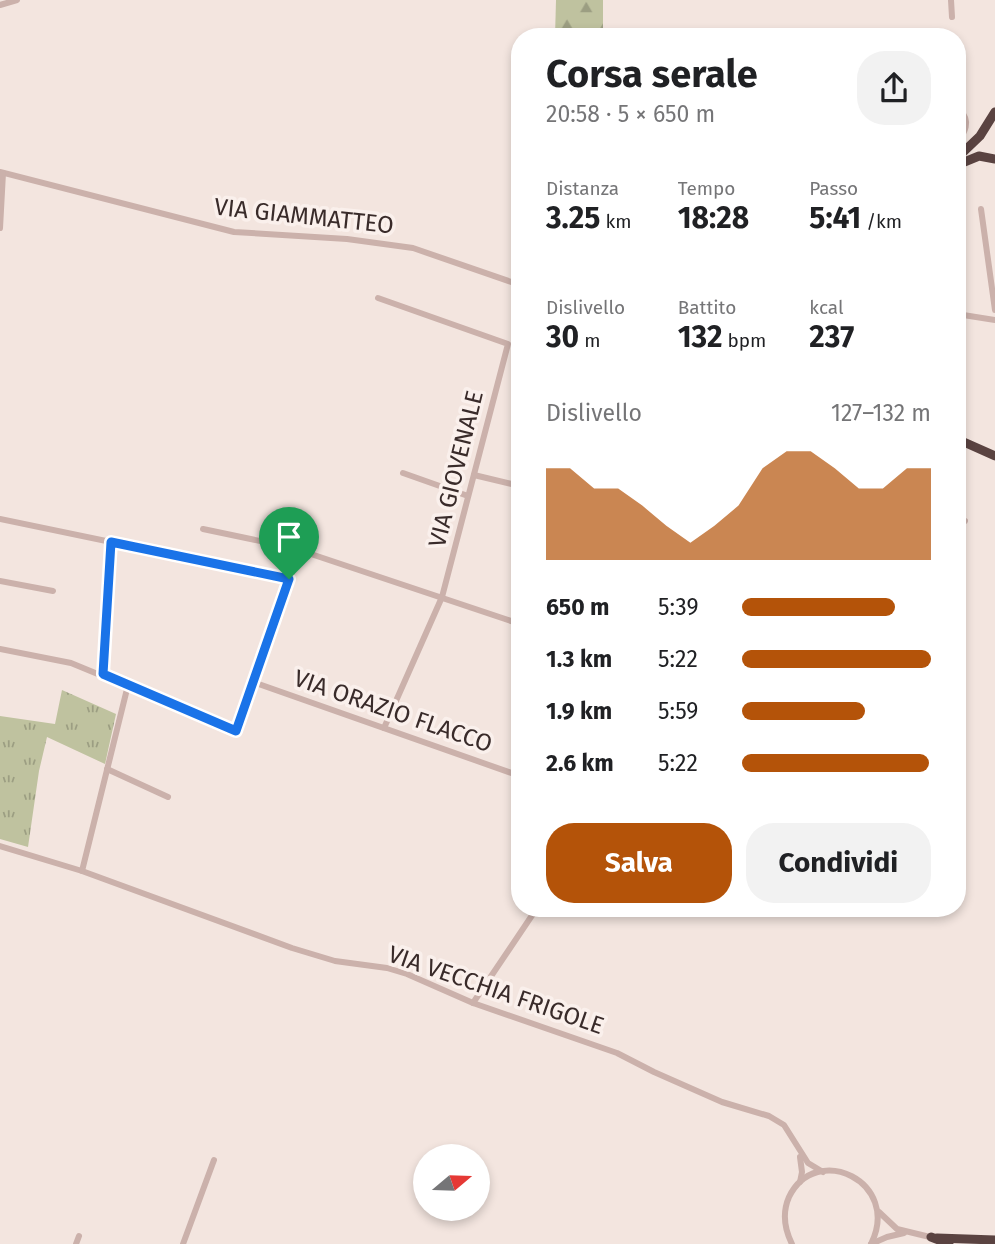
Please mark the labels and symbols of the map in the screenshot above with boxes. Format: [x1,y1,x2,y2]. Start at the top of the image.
street label: VIA GIAMMATTEO [213,193,395,239]
street label: VIA GIOVENALE [423,388,489,550]
pin [259,507,319,579]
street label: VIA ORAZIO FLACCO [290,664,496,758]
street label: VIA VECCHIA FRIGOLE [384,940,608,1040]
north arrow [413,1144,490,1222]

